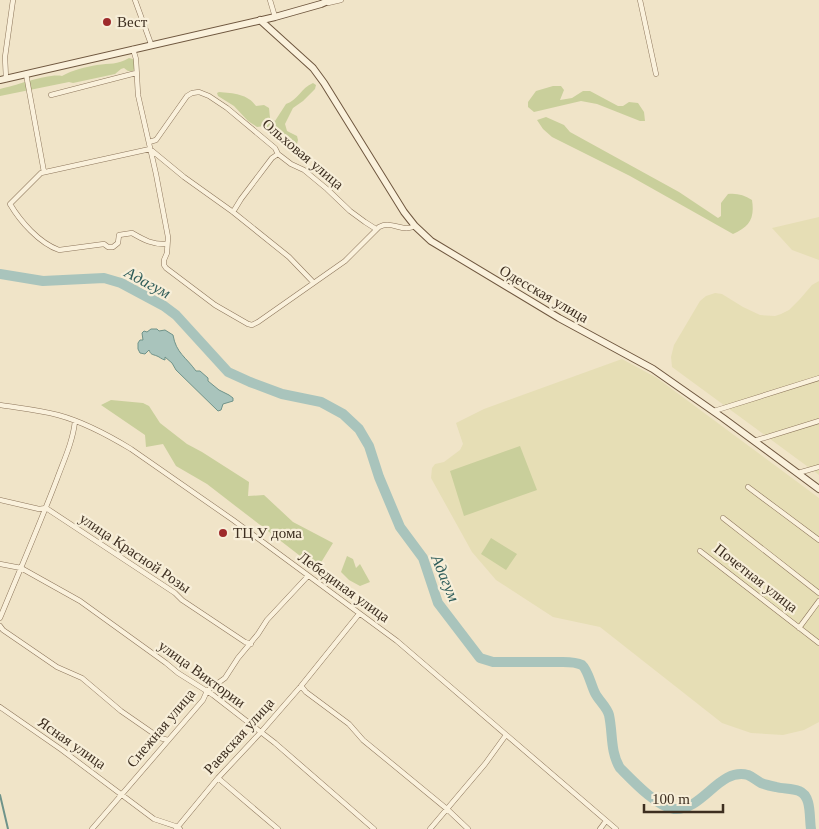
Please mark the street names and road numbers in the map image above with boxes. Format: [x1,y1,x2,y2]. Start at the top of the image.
street label: Ольховая улица [259,115,347,193]
street label: Одесская улица [497,262,592,326]
street label: улица Красной Розы [76,510,194,596]
street label: Почетная улица [711,541,801,616]
street label: Лебединая улица [295,549,393,626]
street label: улица Виктории [156,637,248,711]
street label: Снежная улица [124,685,199,770]
street label: Раевская улица [201,694,278,777]
street label: Ясная улица [35,714,109,772]

